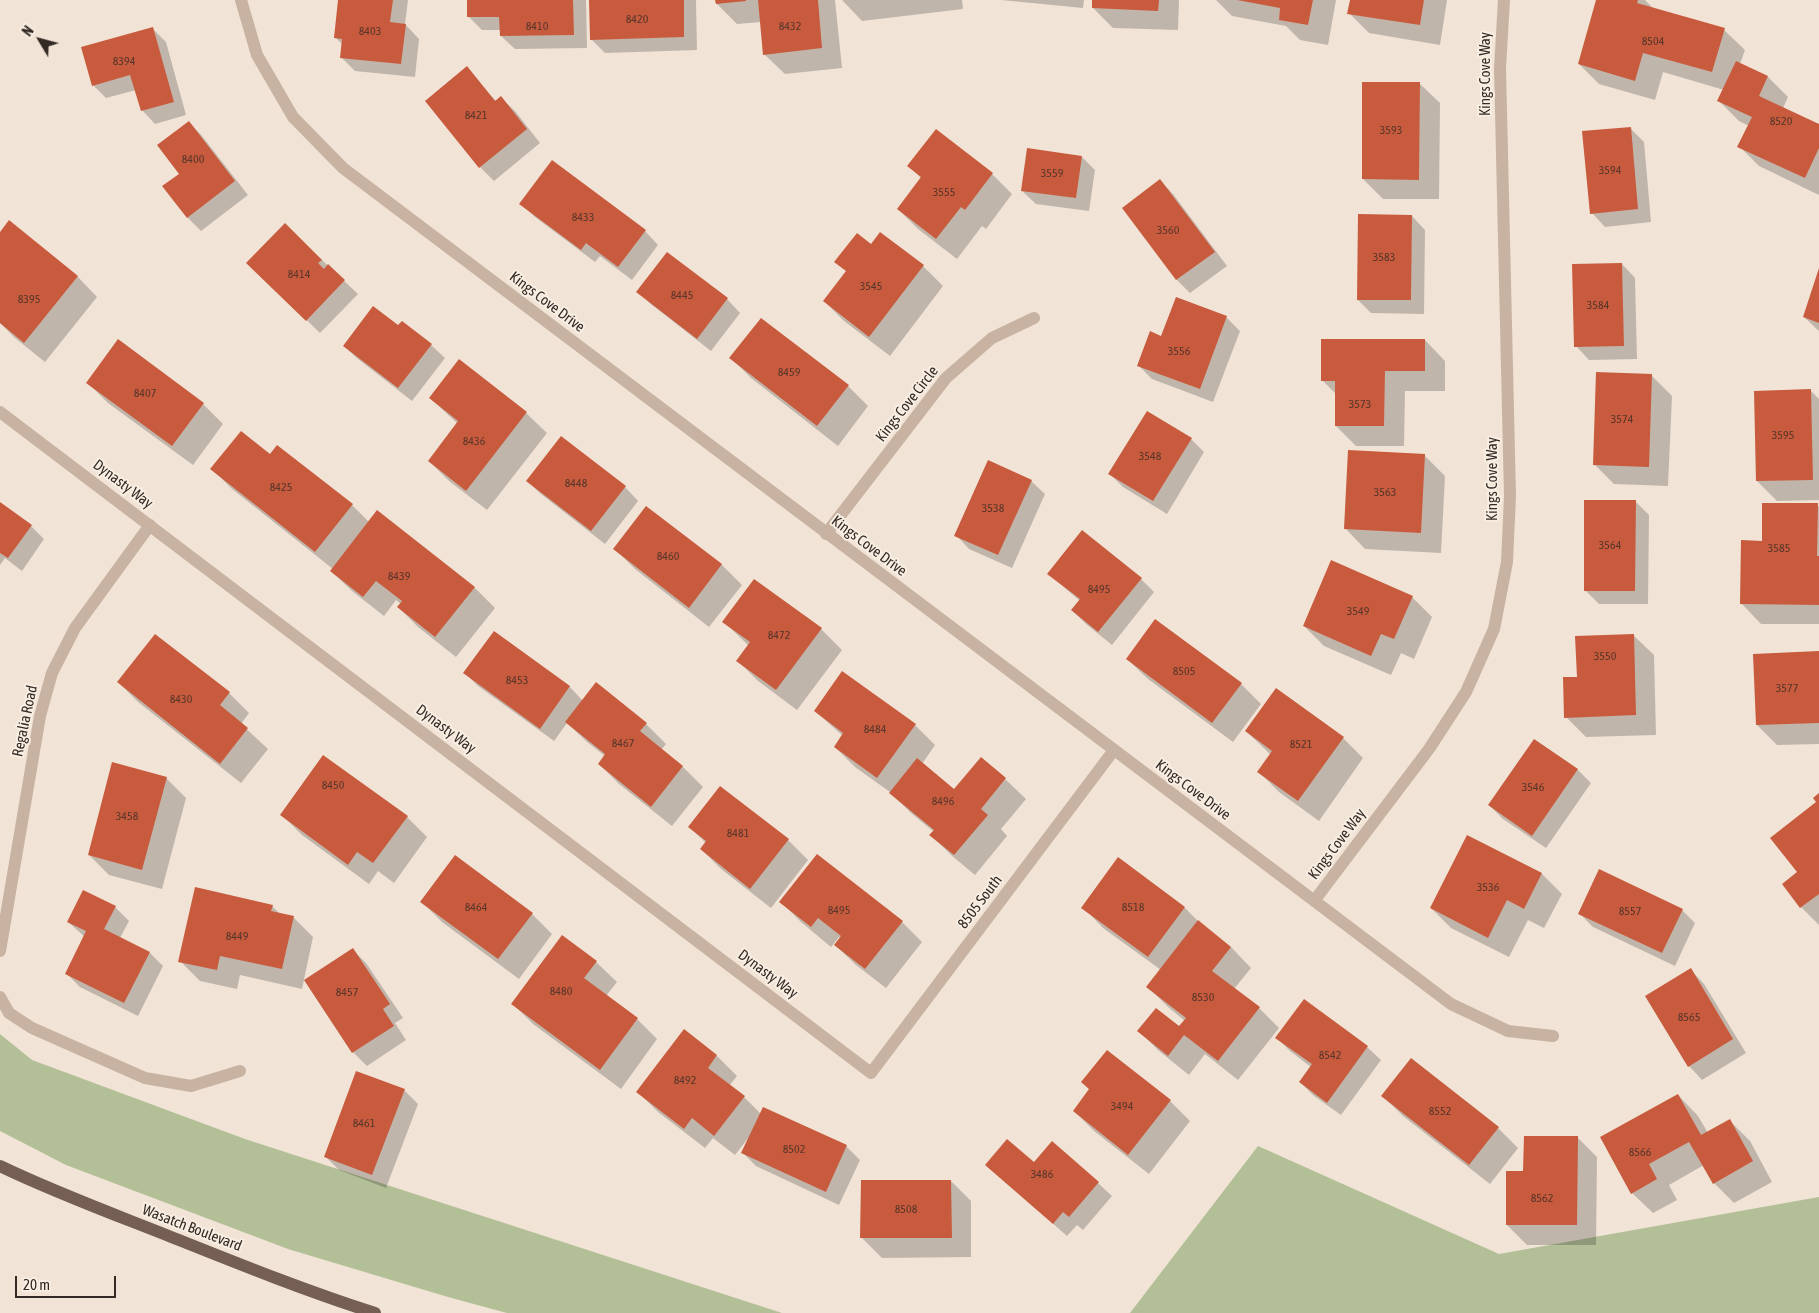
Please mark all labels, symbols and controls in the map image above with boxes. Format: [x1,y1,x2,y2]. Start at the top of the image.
house number: 8420 [626,12,648,26]
north arrow [15,15,65,65]
house number: 8410 [526,19,548,33]
house number: 8432 [779,19,801,33]
text: N [19,23,37,39]
house number: 8403 [359,24,381,38]
street label: Kings Cove Way [1476,32,1494,116]
house number: 8504 [1642,34,1664,48]
house number: 8394 [113,54,135,68]
house number: 8421 [465,108,487,122]
house number: 8520 [1770,114,1792,128]
house number: 3593 [1380,123,1402,137]
house number: 8400 [182,152,204,166]
house number: 3594 [1599,163,1621,177]
house number: 3559 [1041,166,1063,180]
house number: 3555 [933,185,955,199]
house number: 8433 [572,210,594,224]
house number: 3560 [1157,223,1179,237]
house number: 3583 [1373,250,1395,264]
house number: 8414 [288,267,310,281]
street label: Kings Cove Drive [506,268,588,336]
house number: 3545 [860,279,882,293]
house number: 8445 [671,288,693,302]
house number: 8395 [18,292,40,306]
house number: 3584 [1587,298,1609,312]
house number: 3556 [1168,344,1190,358]
street label: Kings Cove Circle [872,363,942,445]
house number: 8459 [778,365,800,379]
house number: 8407 [134,386,156,400]
house number: 3573 [1349,397,1371,411]
house number: 3574 [1611,412,1633,426]
house number: 3595 [1772,428,1794,442]
house number: 8436 [463,434,485,448]
street label: Kings Cove Way [1483,437,1501,521]
house number: 3548 [1139,449,1161,463]
street label: Dynasty Way [90,456,156,512]
house number: 8448 [565,476,587,490]
house number: 8425 [270,480,292,494]
house number: 3563 [1374,485,1396,499]
house number: 3538 [982,501,1004,515]
street label: Kings Cove Drive [828,512,910,580]
house number: 3564 [1599,538,1621,552]
house number: 3585 [1768,541,1790,555]
house number: 8460 [657,549,679,563]
house number: 8439 [388,569,410,583]
house number: 8495 [1088,582,1110,596]
house number: 3549 [1347,604,1369,618]
house number: 8472 [768,628,790,642]
house number: 3550 [1594,649,1616,663]
house number: 8505 [1173,664,1195,678]
house number: 8453 [506,673,528,687]
house number: 3577 [1776,681,1798,695]
street label: Regalia Road [9,684,41,758]
house number: 8430 [170,692,192,706]
street label: Dynasty Way [413,701,479,757]
house number: 8484 [864,722,886,736]
house number: 8467 [612,736,634,750]
house number: 8521 [1290,737,1312,751]
street label: Kings Cove Drive [1152,756,1234,824]
house number: 8450 [322,778,344,792]
house number: 3546 [1522,780,1544,794]
house number: 8496 [932,794,954,808]
street label: Kings Cove Way [1305,805,1369,883]
house number: 3458 [116,809,138,823]
house number: 8481 [727,826,749,840]
street label: 8505 South [954,872,1006,932]
house number: 3536 [1477,880,1499,894]
house number: 8464 [465,900,487,914]
house number: 8518 [1122,900,1144,914]
house number: 8495 [828,903,850,917]
house number: 8557 [1619,904,1641,918]
house number: 8449 [226,929,248,943]
street label: Dynasty Way [735,946,801,1002]
house number: 8480 [550,984,572,998]
house number: 8457 [336,985,358,999]
house number: 8530 [1192,990,1214,1004]
house number: 8565 [1678,1010,1700,1024]
house number: 8542 [1319,1048,1341,1062]
house number: 8492 [674,1073,696,1087]
house number: 3494 [1111,1099,1133,1113]
house number: 8552 [1429,1104,1451,1118]
house number: 8461 [353,1116,375,1130]
house number: 8502 [783,1142,805,1156]
house number: 8566 [1629,1145,1651,1159]
house number: 3486 [1031,1167,1053,1181]
house number: 8562 [1531,1191,1553,1205]
street label: Wasatch Boulevard [140,1201,244,1255]
house number: 8508 [895,1202,917,1216]
scale bar [18,1266,119,1298]
text: 20 m [23,1276,50,1293]

